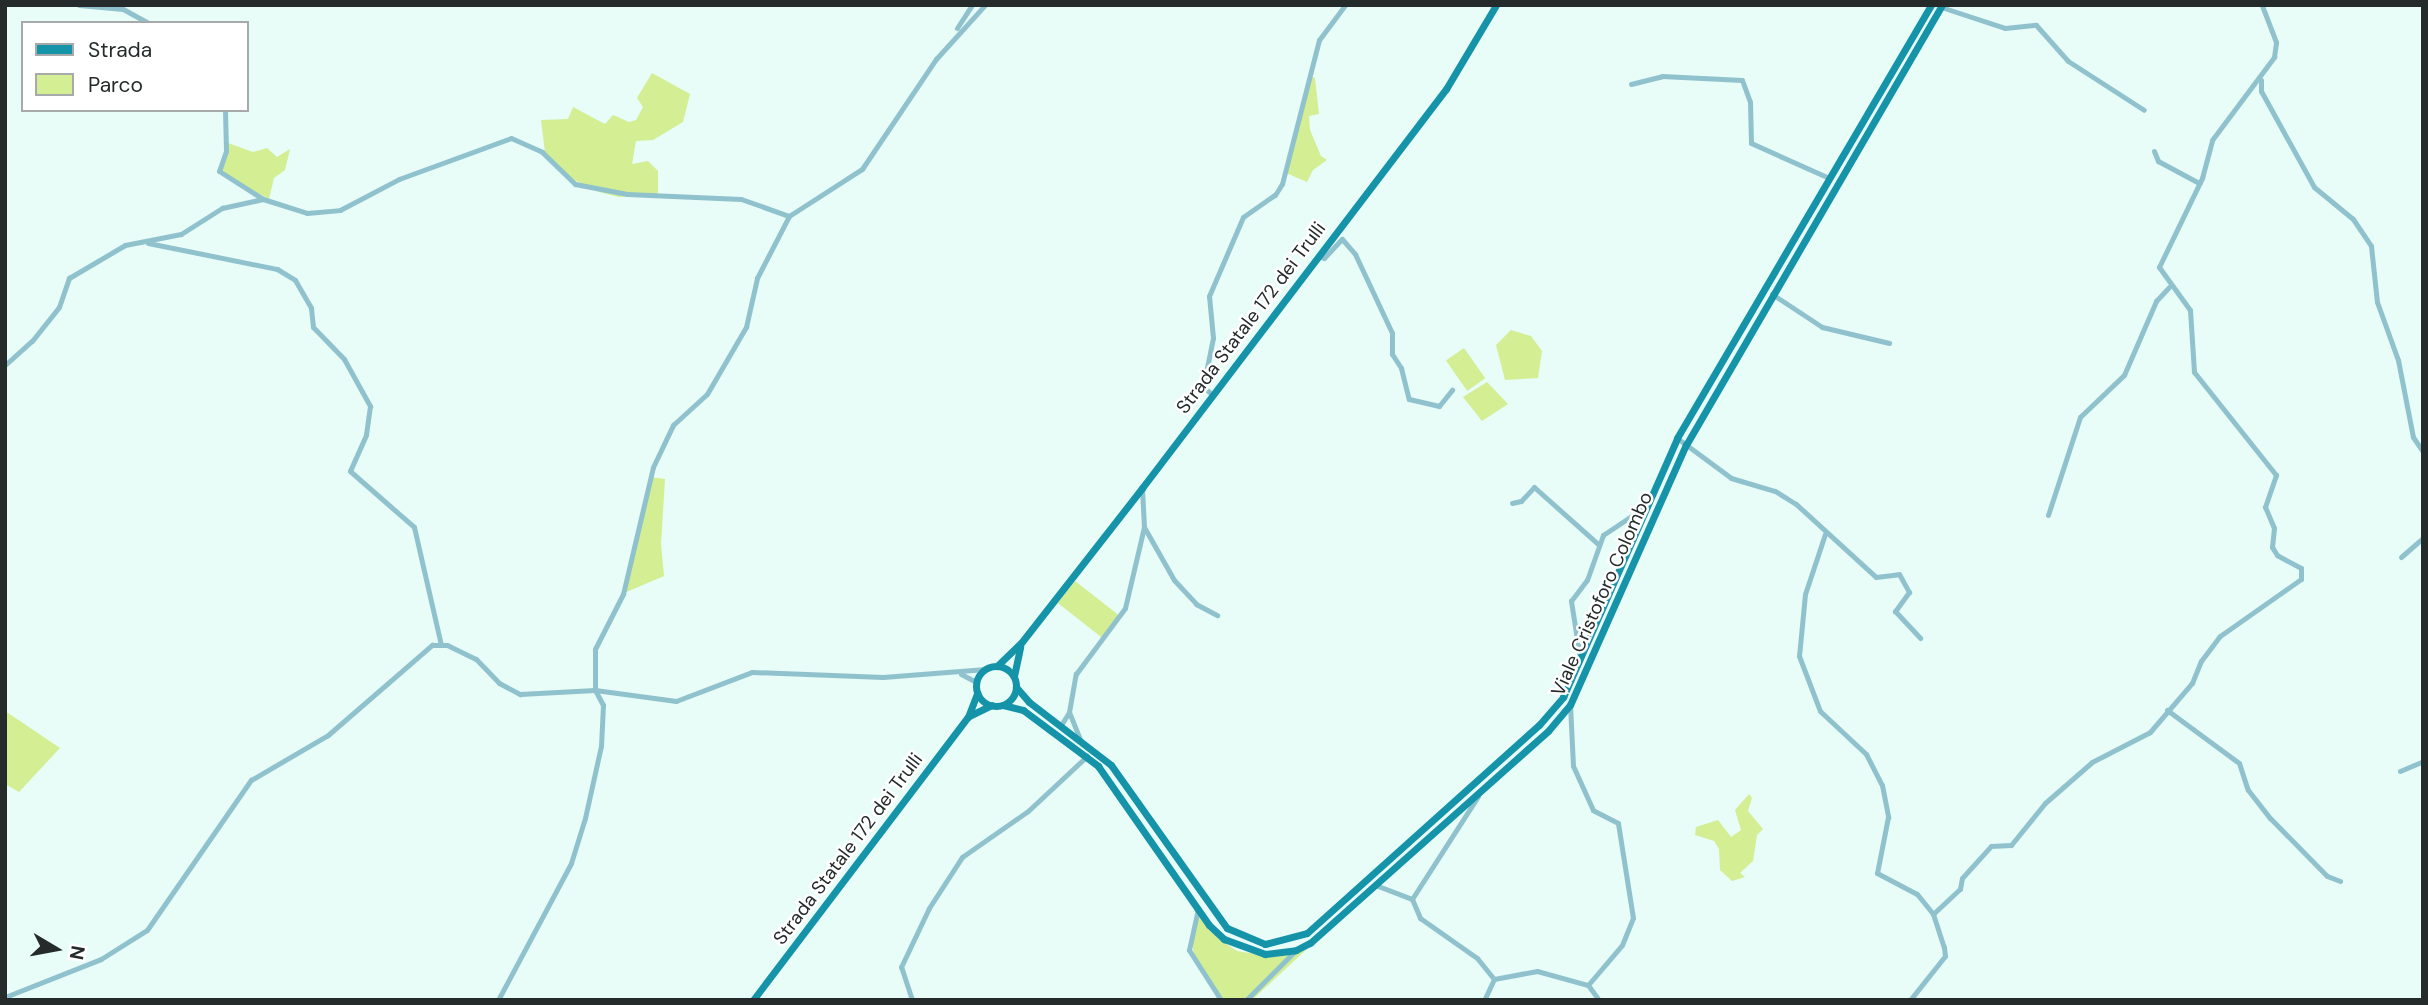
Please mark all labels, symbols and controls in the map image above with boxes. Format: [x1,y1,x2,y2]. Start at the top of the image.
legend [21,21,248,112]
text: Strada [88,36,152,64]
text: Parco [88,71,143,99]
street label: Strada Statale 172 dei Trulli [1171,218,1331,418]
street label: Viale Cristoforo Colombo [1547,488,1657,700]
street label: Strada Statale 172 dei Trulli [768,749,928,949]
north arrow [21,914,91,984]
text: N [64,944,91,962]

